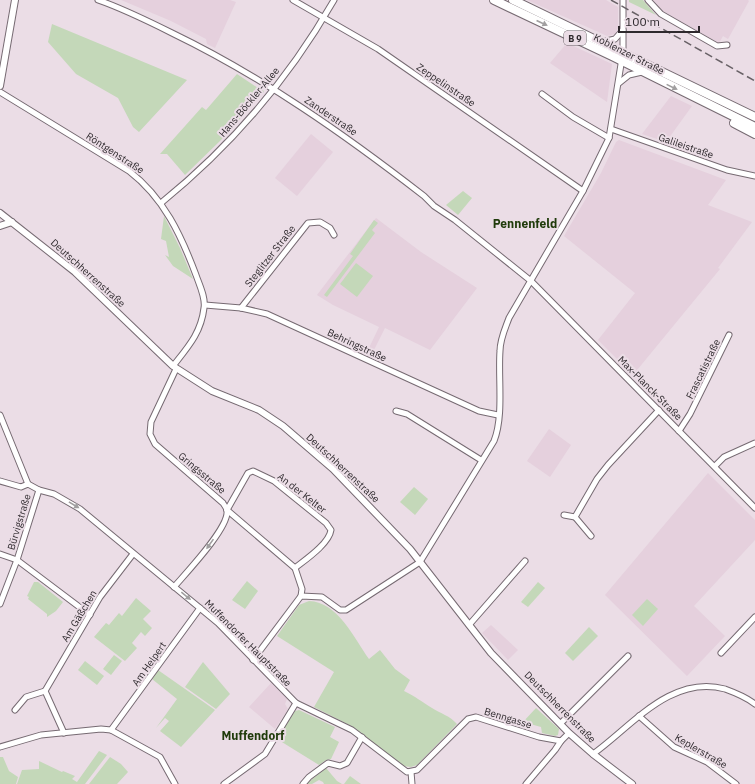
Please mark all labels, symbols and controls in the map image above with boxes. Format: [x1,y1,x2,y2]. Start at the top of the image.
scale bar [619,8,699,34]
text: 100 m [625,14,660,29]
one-way arrow [536,20,548,26]
road number: B 9 [564,31,586,45]
street label: Koblenzer Straße [591,31,667,78]
street label: Zeppelinstraße [414,60,478,110]
street label: Hans-Böckler-Allee [216,64,282,140]
one-way arrow [667,84,678,90]
street label: Zanderstraße [302,94,360,139]
street label: Röntgenstraße [84,129,147,177]
street label: Galileistraße [657,131,716,162]
district label: Pennenfeld [493,216,557,231]
street label: Steglitzer Straße [242,222,299,290]
street label: Deutschherrenstraße [48,236,128,310]
street label: Behringstraße [325,326,389,365]
street label: Frascatistraße [683,337,723,401]
street label: Max-Planck-Straße [615,353,685,423]
street label: Deutschherrenstraße [304,431,383,506]
street label: Gringsstraße [176,449,229,497]
street label: An der Kelter [275,470,329,516]
street label: Bürvigstraße [4,492,34,552]
one-way arrow [68,502,80,509]
one-way arrow [206,539,214,550]
street label: Am Gäßchen [58,588,100,644]
one-way arrow [180,592,191,600]
street label: Muffendorfer Hauptstraße [202,597,295,690]
street label: Am Helpert [129,639,169,689]
street label: Deutschherrenstraße [522,669,599,746]
street label: Benngasse [483,705,534,732]
district label: Muffendorf [222,728,285,743]
street label: Keplerstraße [672,731,730,771]

